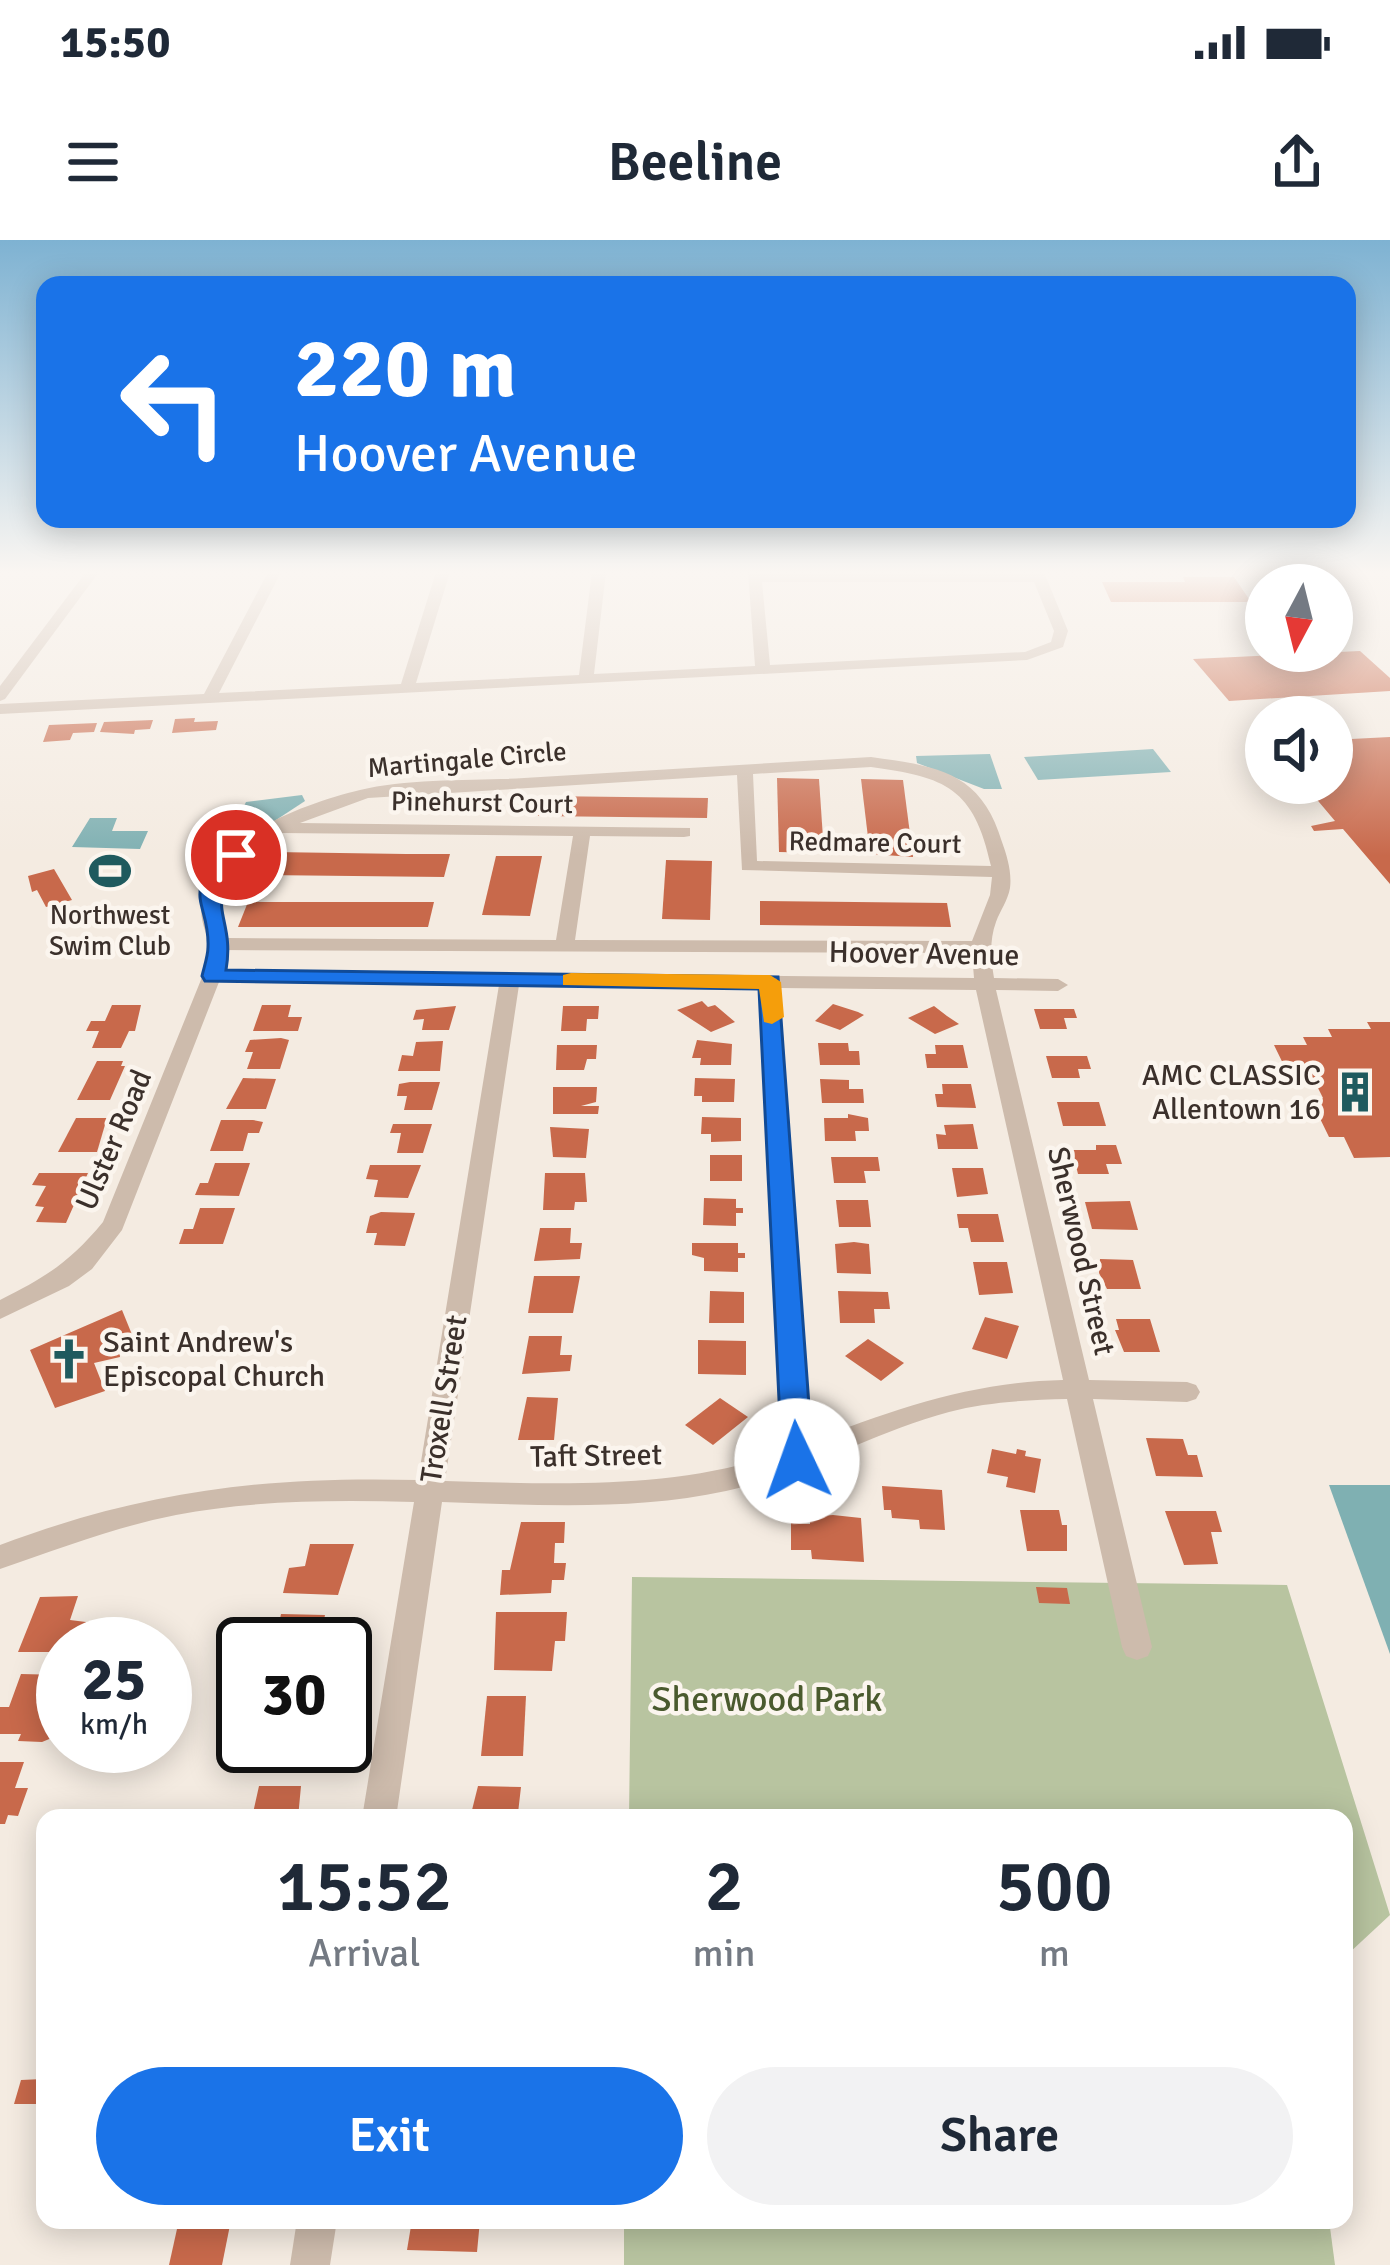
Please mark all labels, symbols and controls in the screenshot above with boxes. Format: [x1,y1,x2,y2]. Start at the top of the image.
text: 15:50 [60,15,170,70]
icon: menu [60,129,126,195]
text: Beeline [608,129,782,196]
icon: share [1264,129,1330,195]
text: 220 m [294,317,516,421]
icon: left [96,324,252,480]
text: Hoover Avenue [294,420,638,487]
north arrow [1245,564,1353,672]
map controls [1245,564,1353,804]
button: sound [1245,696,1353,804]
street label: Martingale Circle [366,735,568,785]
street label: Pinehurst Court [391,785,573,821]
pin [185,804,287,906]
icon: arrive [203,822,269,888]
street label: Redmare Court [788,825,962,861]
sports icon: Northwest Swim Club [87,848,133,894]
place label: Northwest Swim Club [49,899,171,963]
street label: Hoover Avenue [828,934,1020,974]
place label: AMC CLASSIC Allentown 16 [1142,1057,1321,1128]
street label: Ulster Road [68,1064,160,1216]
building icon: AMC CLASSIC Allentown 16 [1332,1069,1378,1115]
street label: Sherwood Street [1039,1143,1123,1359]
street label: Troxell Street [412,1313,476,1485]
place label: Saint Andrew's Episcopal Church [103,1324,325,1395]
church icon: Saint Andrew's Episcopal Church [46,1336,92,1382]
position arrow [734,1398,860,1524]
street label: Taft Street [530,1436,662,1476]
speed limit sign: 30 [216,1617,372,1773]
text: 25 [82,1643,146,1717]
park label: Sherwood Park [652,1677,882,1722]
text: km/h [80,1706,148,1743]
text: 15:52 [276,1842,452,1931]
text: 2 [705,1842,744,1931]
text: 500 [996,1842,1113,1931]
text: Arrival [308,1929,420,1977]
text: min [693,1929,756,1977]
text: m [1039,1929,1070,1977]
button: Exit [96,2067,683,2205]
button: Share [707,2067,1293,2205]

